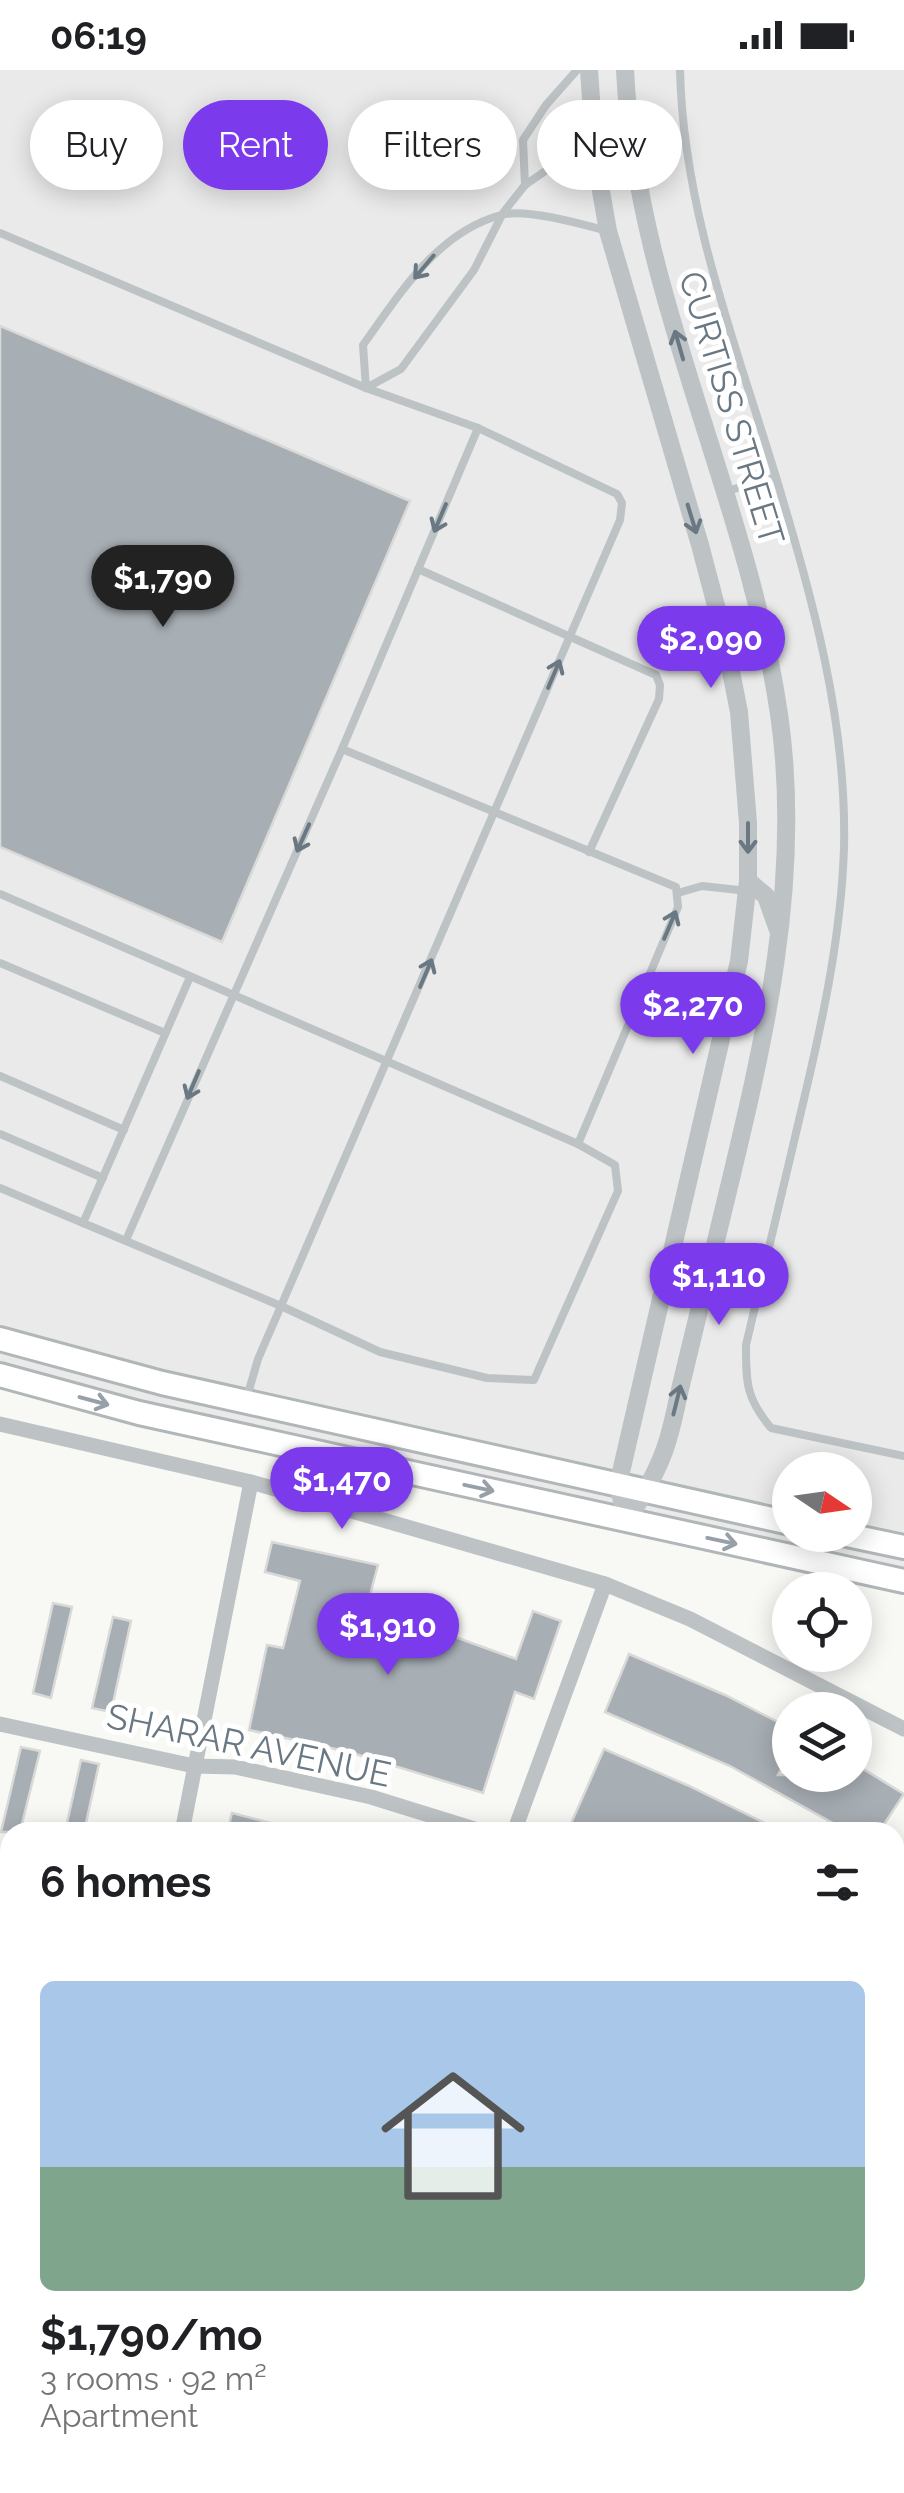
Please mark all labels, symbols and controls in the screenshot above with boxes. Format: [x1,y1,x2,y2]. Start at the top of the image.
text: 06:19 [50,13,147,58]
chip: Buy [30,100,163,190]
chip: Rent [183,100,328,190]
chip: Filters [348,100,517,190]
chip: New [537,100,682,190]
one-way arrow [414,253,436,279]
street label: CURTISS STREET [671,266,793,550]
one-way arrow [669,330,687,361]
one-way arrow [430,502,448,533]
one-way arrow [684,503,702,534]
pin: $1,790 [82,545,244,630]
text: $1,790 [113,559,213,596]
pin: $2,090 [630,606,792,691]
text: $2,090 [659,620,763,657]
one-way arrow [546,659,564,690]
one-way arrow [738,820,758,853]
one-way arrow [292,822,311,852]
one-way arrow [662,910,680,941]
one-way arrow [418,958,436,989]
pin: $2,270 [612,972,774,1057]
text: $2,270 [642,986,744,1023]
one-way arrow [183,1069,201,1100]
pin: $1,110 [638,1243,800,1328]
text: $1,110 [672,1257,766,1294]
one-way arrow [669,1385,687,1417]
one-way arrow [78,1393,109,1412]
pin: $1,470 [261,1447,423,1532]
north arrow [772,1452,872,1552]
map controls [772,1452,872,1792]
text: $1,470 [292,1461,392,1498]
one-way arrow [462,1480,494,1498]
one-way arrow [705,1533,737,1551]
button: locate [772,1572,872,1672]
pin: $1,910 [307,1593,469,1678]
text: $1,910 [339,1607,437,1644]
button: layers [772,1692,872,1792]
street label: SHARAR AVENUE [103,1695,395,1795]
icon: filters [810,1855,865,1910]
text: 6 homes [40,1858,211,1907]
icon: home [363,2046,543,2226]
text: $1,790/mo [40,2311,262,2360]
text: 3 rooms · 92 m² [40,2360,267,2397]
text: Apartment [40,2397,198,2434]

